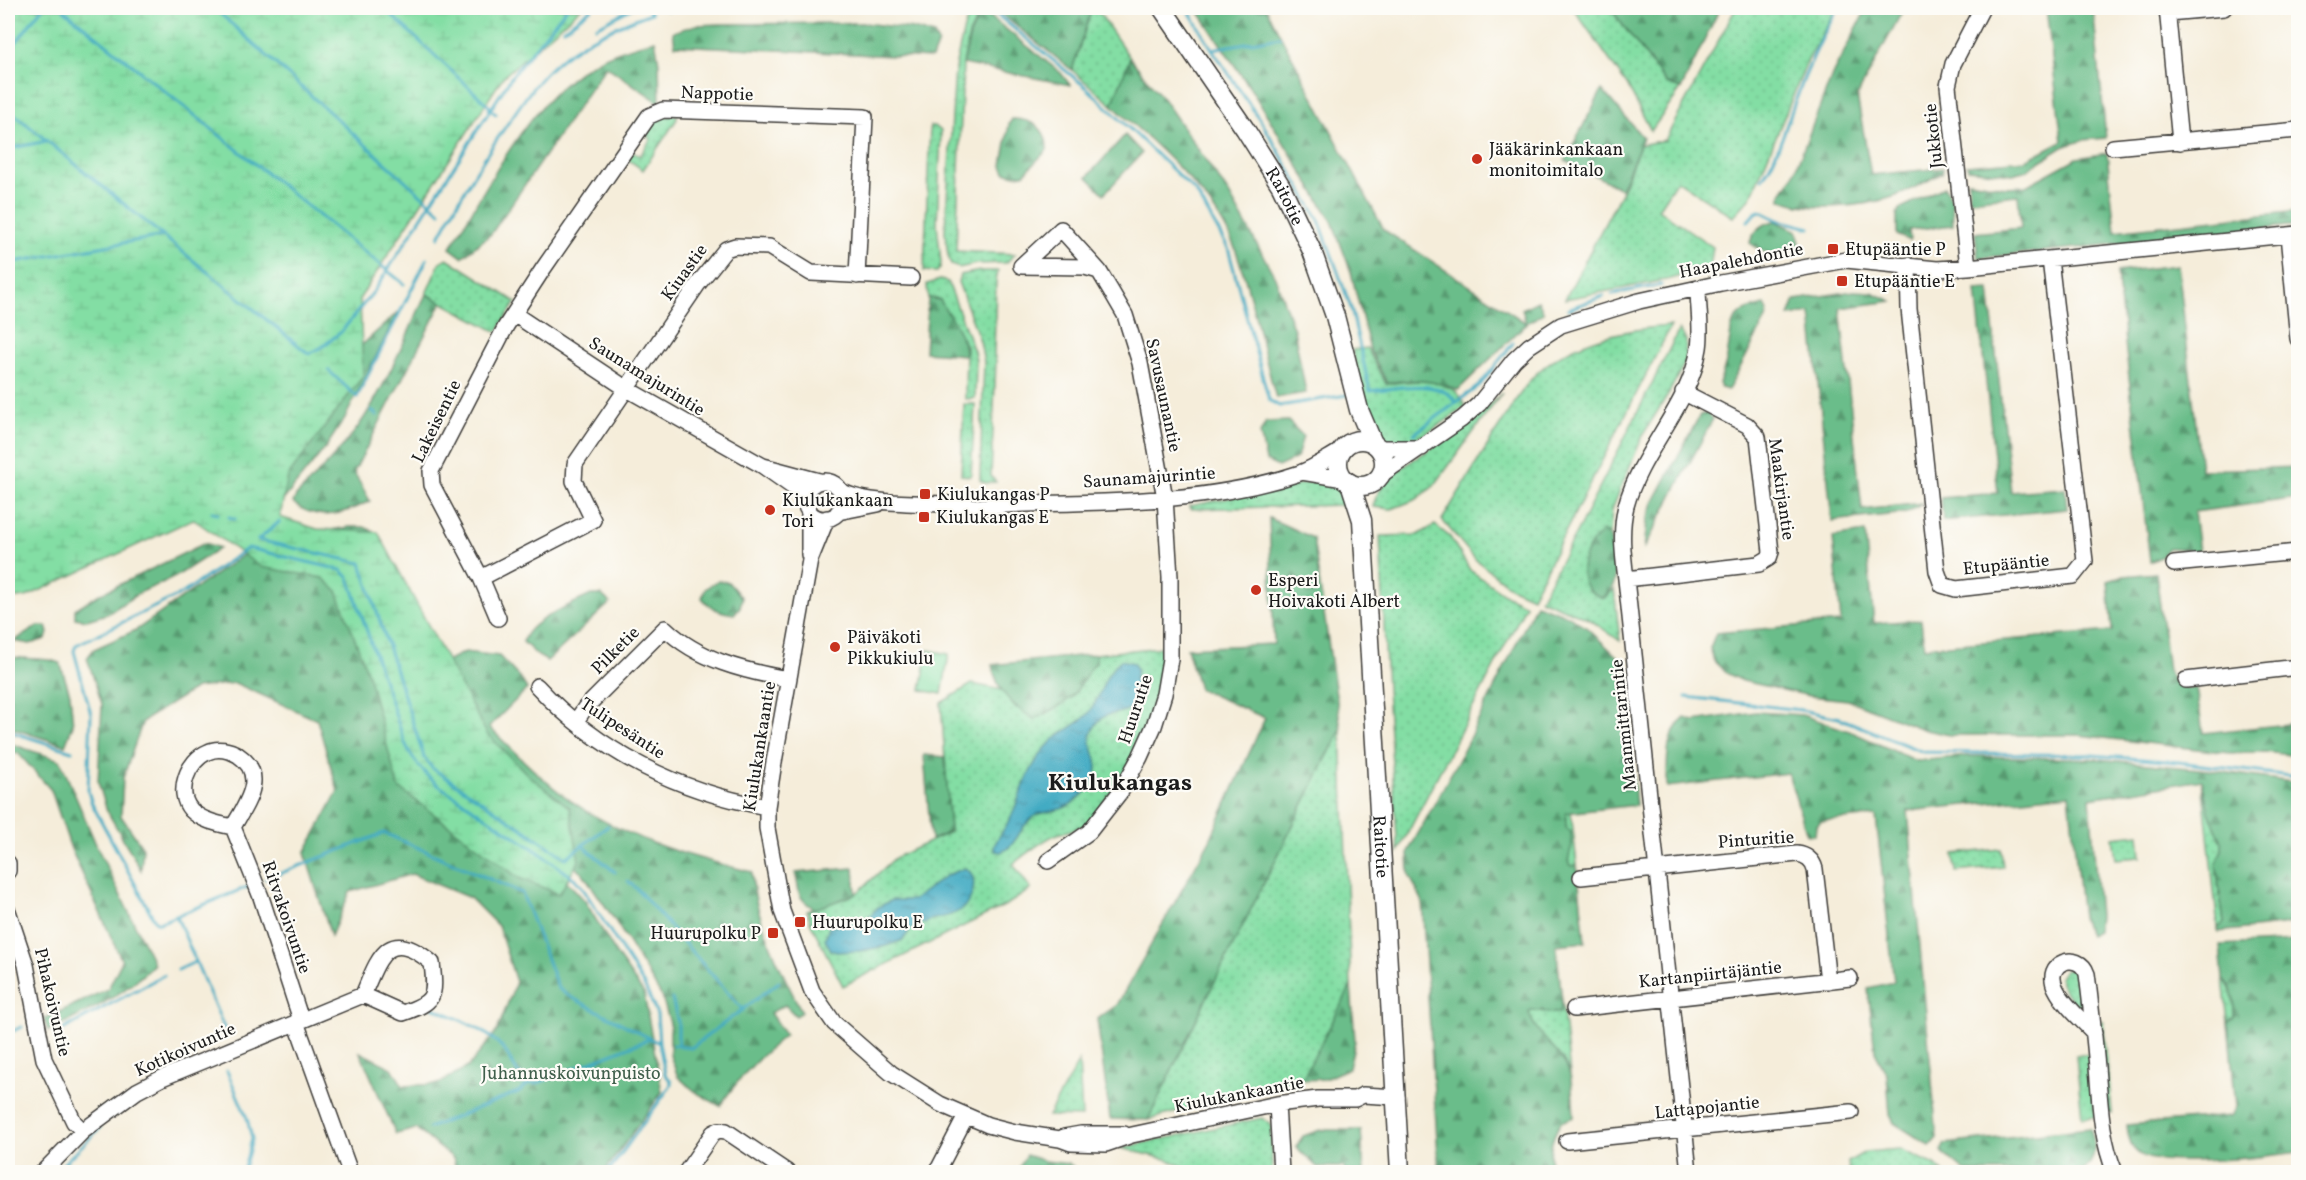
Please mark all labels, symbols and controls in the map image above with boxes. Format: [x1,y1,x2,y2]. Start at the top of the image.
street label: Nappotie [680,81,754,108]
street label: Jukkotie [1919,102,1950,170]
place label: Jääkärinkankaan monitoimitalo [1489,138,1624,184]
marker: Jääkärinkankaan monitoimitalo [1470,152,1484,166]
street label: Raitotie [1258,163,1309,230]
street label: Haapalehdontie [1677,237,1806,286]
place label: Etupääntie P [1845,238,1946,263]
street label: Kiuastie [656,239,714,306]
marker: Etupääntie P [1826,242,1840,256]
place label: Etupääntie E [1854,270,1955,295]
marker: Etupääntie E [1835,274,1849,288]
street label: Saunamajurintie [583,331,709,423]
street label: Savusaunantie [1138,336,1187,454]
street label: Lakeisentie [406,376,468,467]
street label: Maakirjantie [1761,437,1800,542]
street label: Saunamajurintie [1082,461,1216,496]
place label: Kiulukangas P [937,483,1050,508]
marker: Kiulukangas P [918,487,932,501]
place label: Kiulukankaan Tori [782,489,894,535]
marker: Kiulukankaan Tori [763,503,777,517]
place label: Kiulukangas E [936,506,1049,531]
marker: Kiulukangas E [917,510,931,524]
street label: Etupääntie [1962,549,2050,582]
place label: Esperi Hoivakoti Albert [1268,569,1400,615]
marker: Esperi Hoivakoti Albert [1249,583,1263,597]
street label: Pilketie [586,621,646,681]
place label: Päiväkoti Pikkukiulu [847,626,934,672]
marker: Päiväkoti Pikkukiulu [828,640,842,654]
street label: Maanmittarintie [1605,658,1644,792]
street label: Huurutie [1113,671,1160,748]
street label: Kiulukankaantie [738,679,783,813]
street label: Tulipesäntie [575,692,670,766]
district label: Kiulukangas [1048,767,1192,801]
street label: Raitotie [1365,815,1394,879]
street label: Pinturitie [1717,825,1795,856]
street label: Ritvakoivuntie [255,858,317,977]
place label: Huurupolku E [812,911,923,936]
marker: Huurupolku E [793,915,807,929]
place label: Huurupolku P [650,922,761,947]
marker: Huurupolku P [766,926,780,940]
street label: Pihakoivuntie [27,946,76,1059]
street label: Kartanpiirtäjäntie [1637,956,1783,995]
street label: Kotikoivuntie [131,1017,240,1084]
park label: Juhannuskoivunpuisto [481,1062,661,1087]
street label: Kiulukankaantie [1172,1071,1306,1120]
street label: Lattapojantie [1654,1091,1761,1126]

